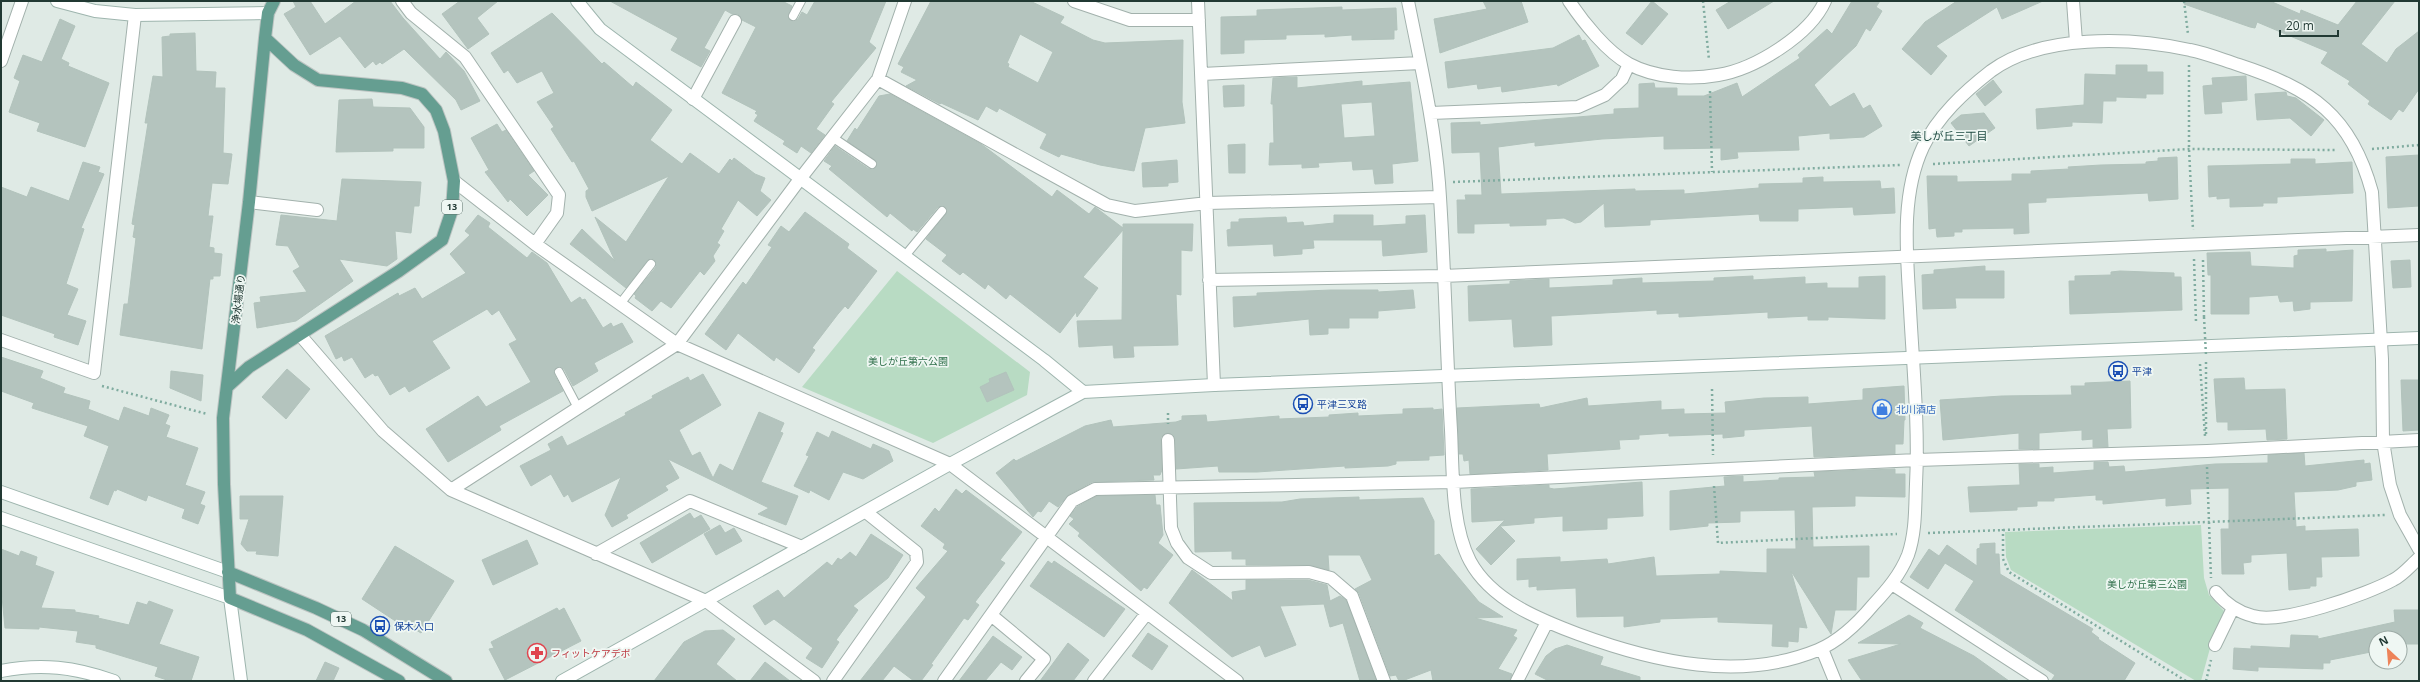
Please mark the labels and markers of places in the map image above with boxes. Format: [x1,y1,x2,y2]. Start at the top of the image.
bus stop icon: 平津 [2107,360,2129,382]
place label: 平津 [2132,364,2152,378]
bus stop icon: 平津三叉路 [1292,393,1314,415]
place label: 平津三叉路 [1317,397,1367,411]
shop icon: 北川酒店 [1871,398,1893,420]
place label: 北川酒店 [1896,402,1936,416]
bus stop icon: 保木入口 [369,615,391,637]
place label: 保木入口 [394,619,434,633]
pharmacy icon: フィットケアデポ [526,642,548,664]
place label: フィットケアデポ [551,646,631,660]

